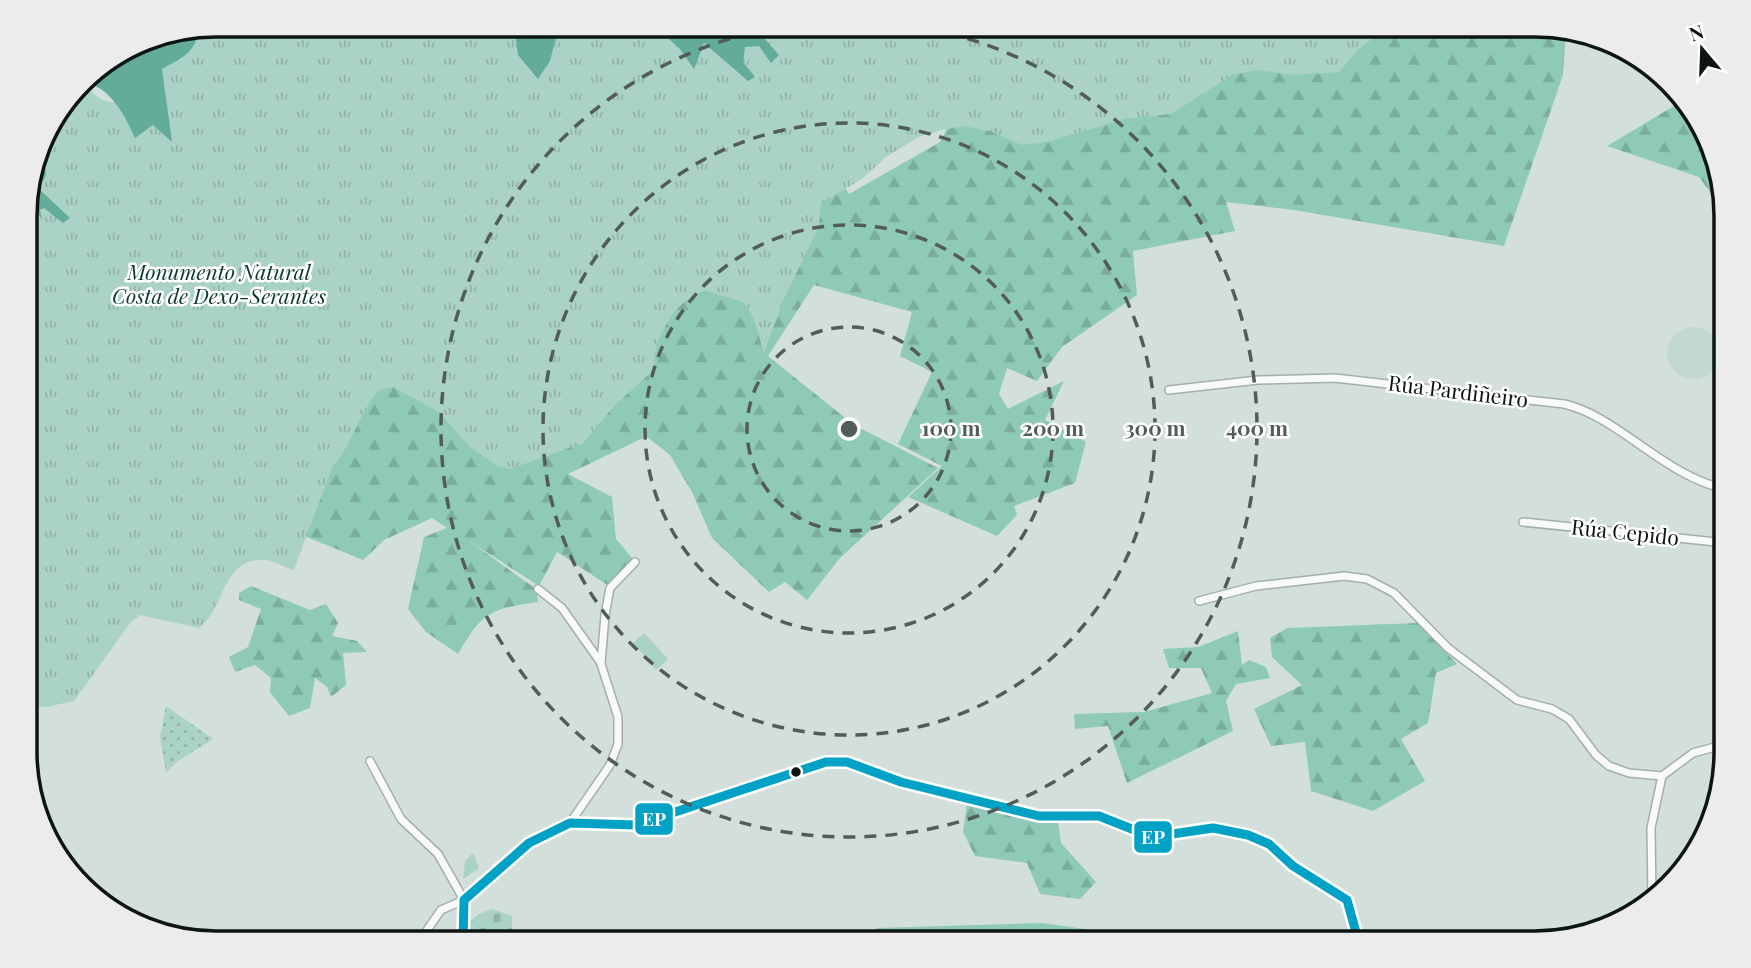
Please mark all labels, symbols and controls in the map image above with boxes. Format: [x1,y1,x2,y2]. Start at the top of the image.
north arrow [1667,14,1737,84]
text: N [1685,17,1707,47]
park label: Monumento Natural Costa de Dexo-Serantes [112,257,326,309]
street label: Rúa Pardiñeiro [1387,368,1530,412]
text: 100 m [921,413,981,441]
text: 200 m [1022,413,1084,441]
text: 300 m [1124,413,1186,441]
text: 400 m [1226,413,1288,441]
centre of rings [837,417,861,441]
street label: Rúa Cepido [1570,511,1681,551]
unlabelled marker [789,765,803,779]
line badge: EP [634,802,674,836]
text: EP [642,805,666,831]
line badge: EP [1133,820,1173,854]
text: EP [1141,823,1165,849]

